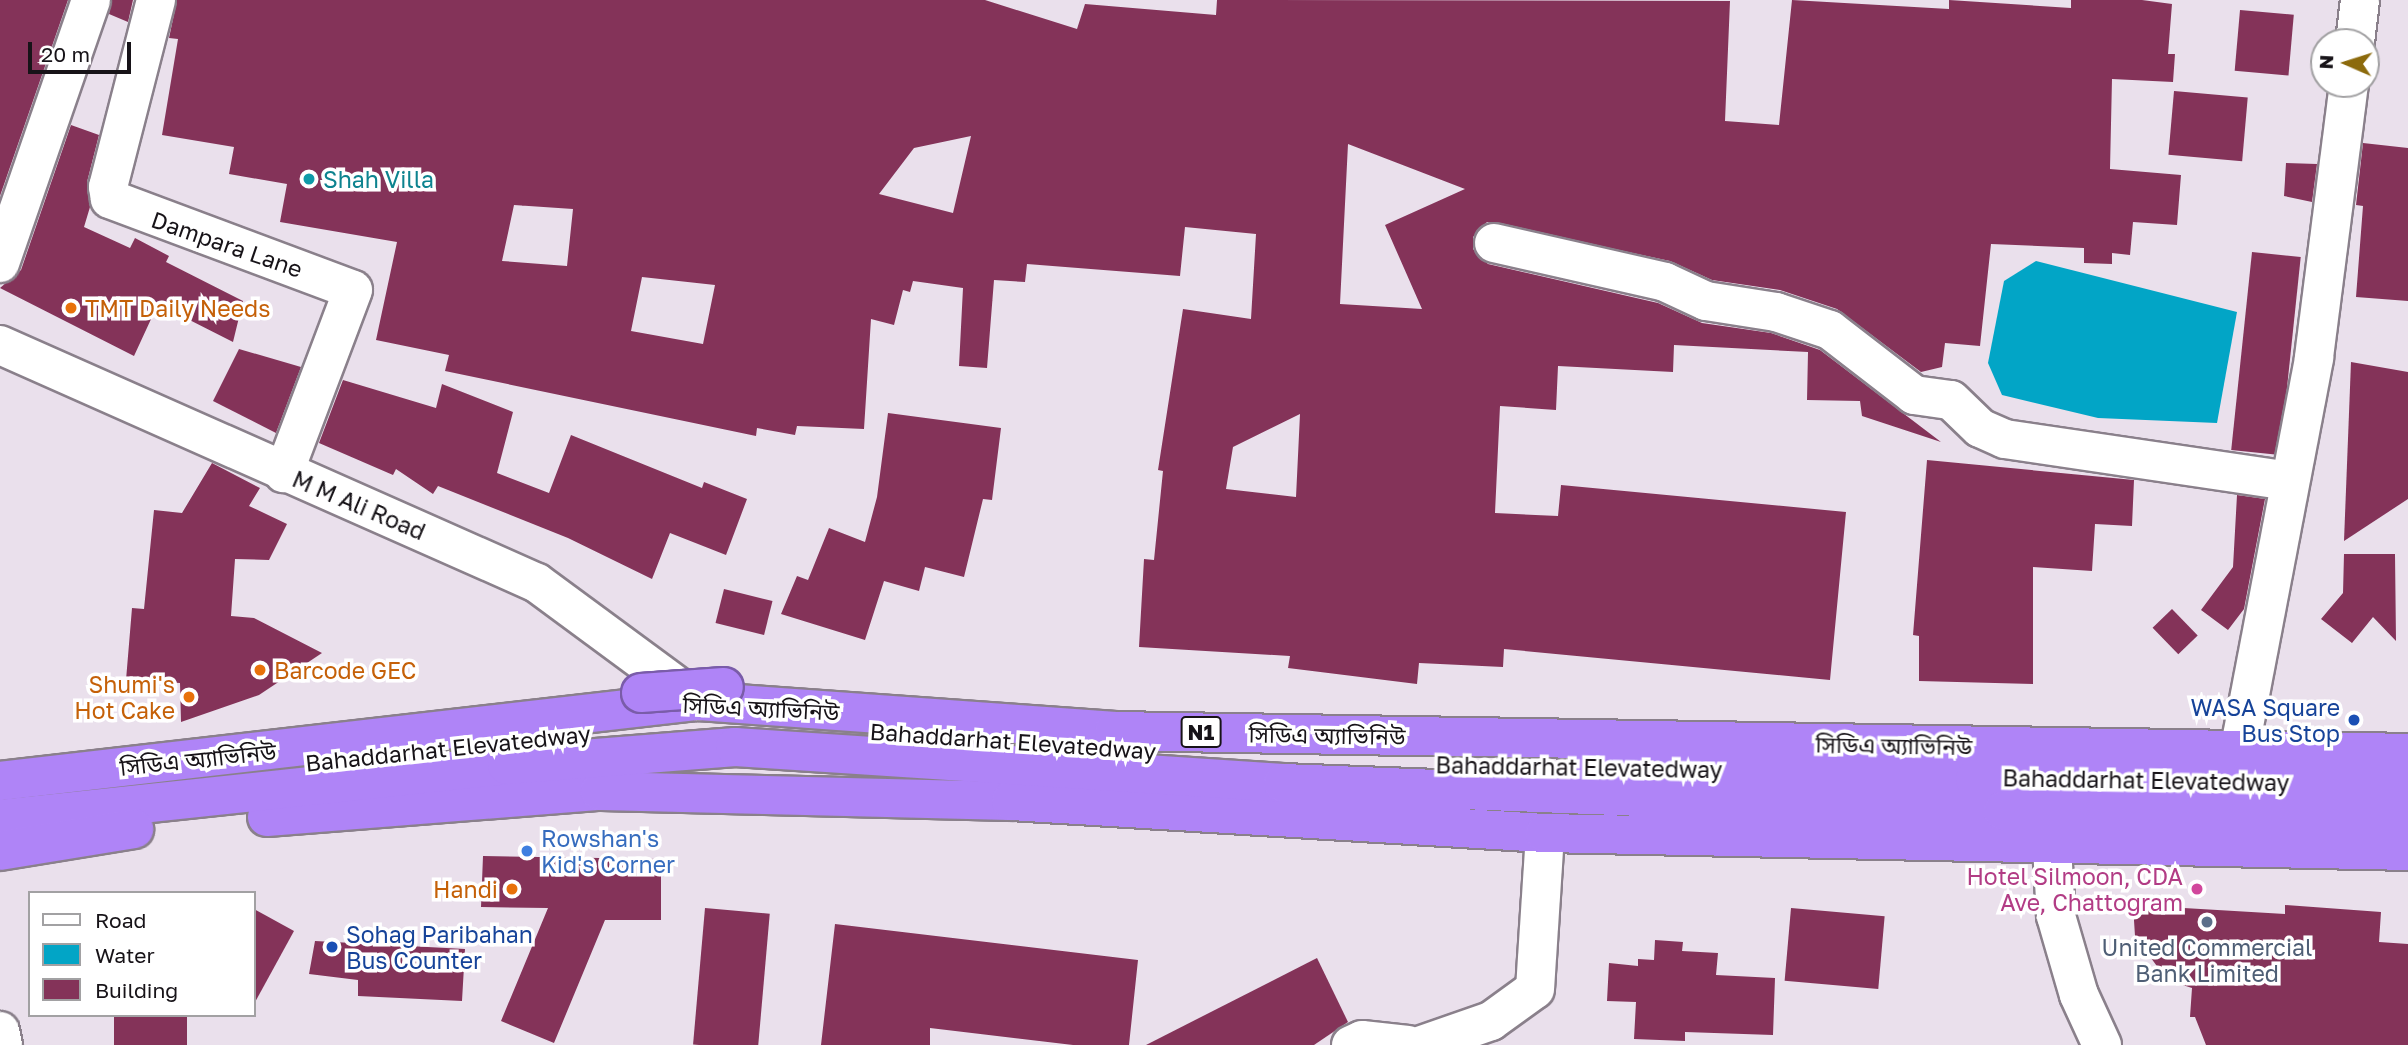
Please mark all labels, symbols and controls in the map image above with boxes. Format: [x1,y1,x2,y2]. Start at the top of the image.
scale bar [32,28,135,72]
north arrow [2310,28,2380,98]
text: 20 m [41,41,90,67]
text: N [2314,54,2337,70]
place label: Shah Villa [323,165,434,193]
marker: Shah Villa [301,171,317,187]
street label: Dampara Lane [148,205,306,283]
place label: TMT Daily Needs [85,294,270,322]
marker: TMT Daily Needs [63,300,79,316]
street label: M M Ali Road [288,465,430,545]
place label: Barcode GEC [274,656,416,684]
marker: Barcode GEC [252,662,268,678]
place label: Shumi's Hot Cake [74,670,175,724]
marker: Shumi's Hot Cake [181,689,197,705]
street label: সিডিএ অ্যাভিনিউ [682,690,840,726]
place label: WASA Square Bus Stop [2191,693,2340,747]
marker: WASA Square Bus Stop [2346,712,2362,728]
road number: N1 [1180,714,1222,750]
street label: Bahaddarhat Elevatedway [869,717,1157,765]
street label: Bahaddarhat Elevatedway [304,719,592,777]
street label: সিডিএ অ্যাভিনিউ [1248,720,1406,750]
street label: সিডিএ অ্যাভিনিউ [1815,730,1973,760]
street label: সিডিএ অ্যাভিনিউ [119,737,277,781]
street label: Bahaddarhat Elevatedway [1435,751,1723,783]
street label: Bahaddarhat Elevatedway [2002,764,2290,796]
place label: Rowshan's Kid's Corner [541,824,675,878]
marker: Rowshan's Kid's Corner [519,843,535,859]
place label: Hotel Silmoon, CDA Ave, Chattogram [1966,862,2183,916]
place label: Handi [433,875,498,903]
marker: Handi [504,881,520,897]
marker: Hotel Silmoon, CDA Ave, Chattogram [2189,881,2205,897]
legend [28,891,256,1017]
text: Road [95,907,146,933]
marker: United Commercial Bank Limited [2199,914,2215,930]
place label: Sohag Paribahan Bus Counter [346,920,533,974]
place label: United Commercial Bank Limited [2102,933,2312,987]
marker: Sohag Paribahan Bus Counter [324,939,340,955]
text: Water [95,942,155,968]
text: Building [95,977,178,1003]

